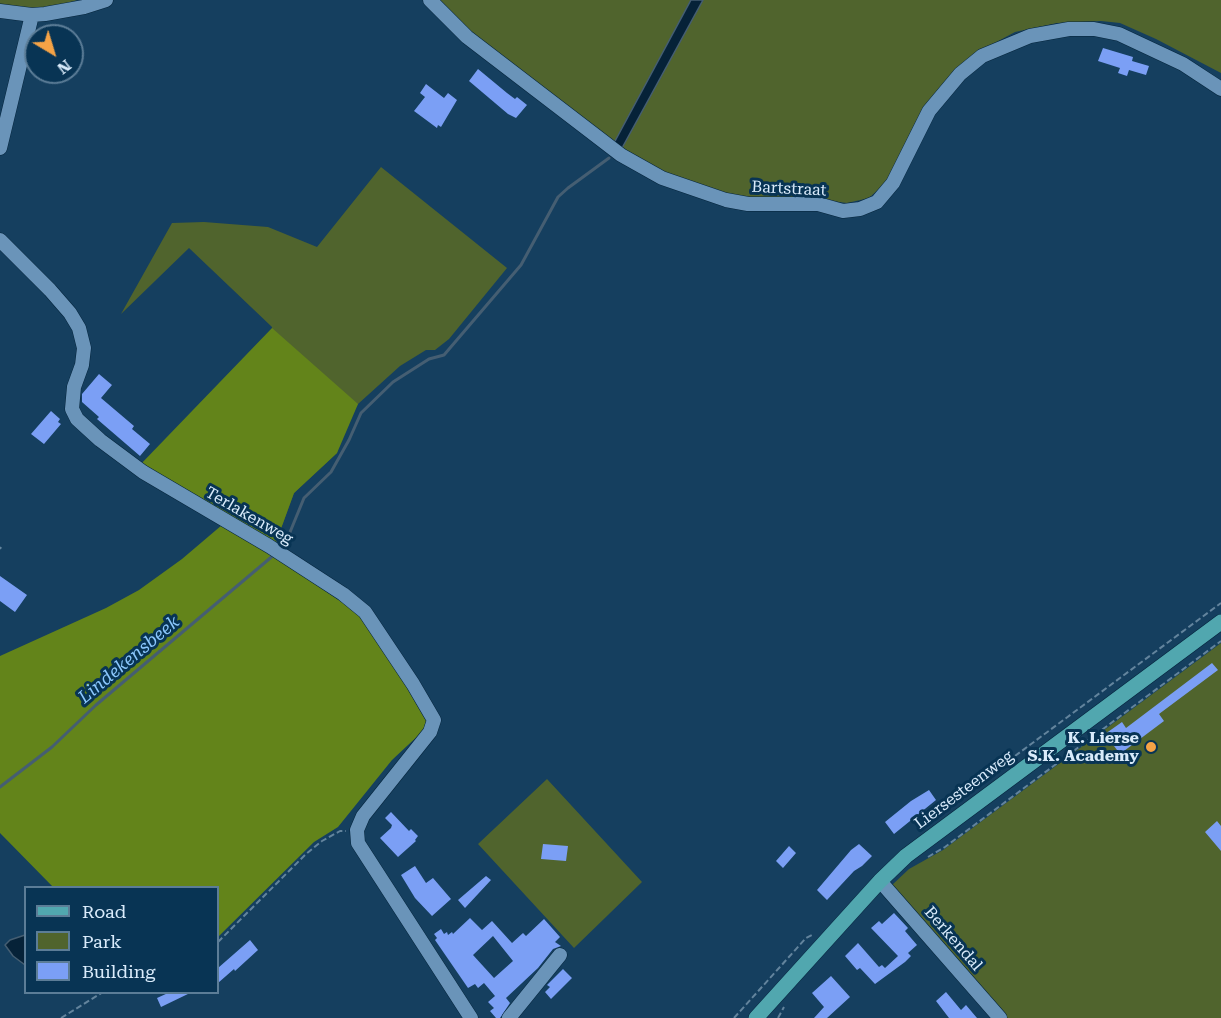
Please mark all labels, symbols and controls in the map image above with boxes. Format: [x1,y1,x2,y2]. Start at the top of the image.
north arrow [24,24,84,84]
text: N [53,56,75,78]
street label: Bartstraat [751,177,827,201]
street label: Terlakenweg [202,483,296,549]
water label: Lindekensbeek [74,611,184,709]
place label: K. Lierse S.K. Academy [1027,728,1139,766]
marker: K. Lierse S.K. Academy [1144,740,1158,754]
street label: Liersesteenweg [911,747,1017,833]
legend [24,886,219,994]
text: Road [82,901,126,922]
street label: Berkendal [920,903,986,975]
text: Park [82,931,122,952]
text: Building [82,961,156,982]

